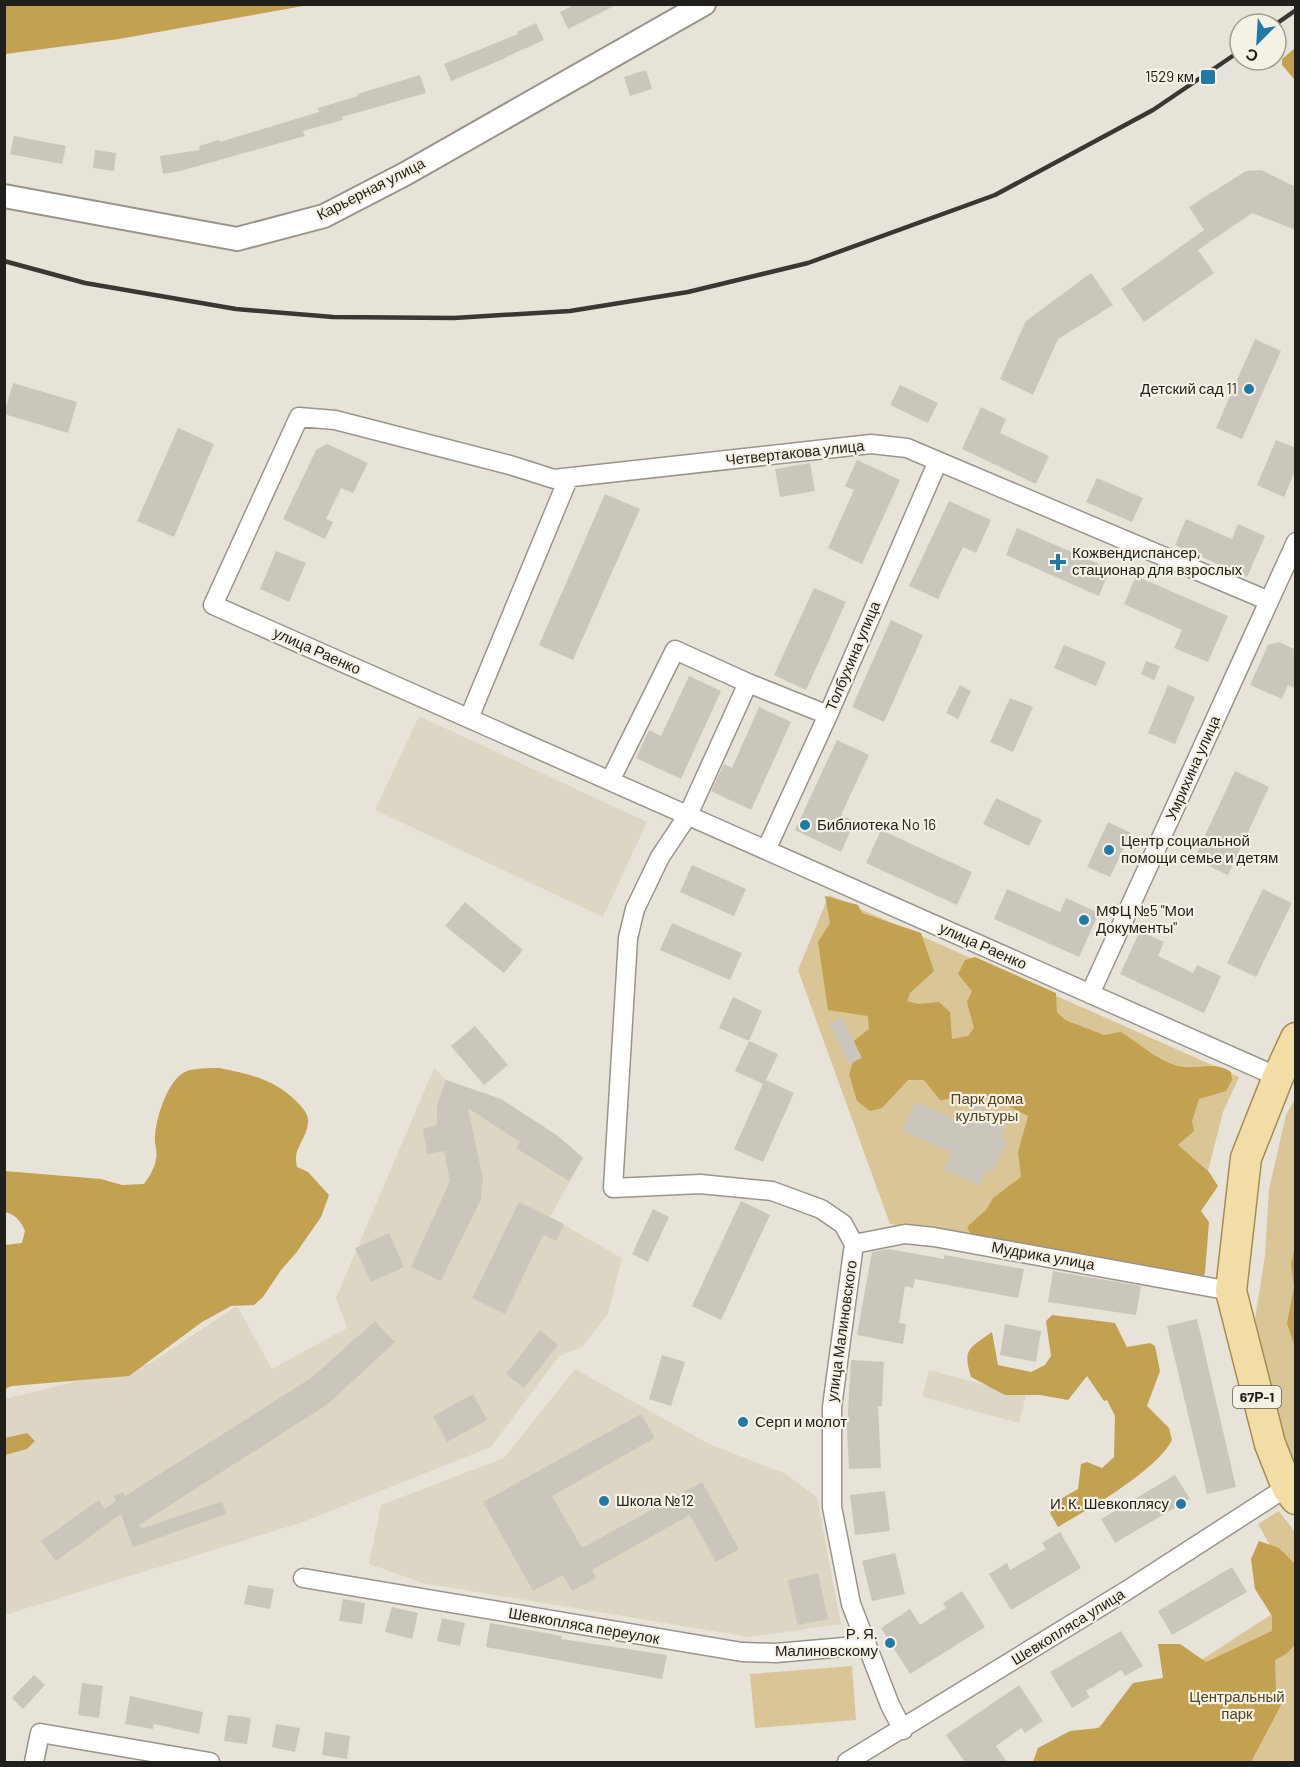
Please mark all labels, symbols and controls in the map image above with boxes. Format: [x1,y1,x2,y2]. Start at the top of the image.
north arrow [1228,12,1288,72]
text: С [1242,45,1261,67]
place label: 1529 км [1145,67,1194,85]
marker: 1529 км [1199,68,1217,86]
street label: Карьерная улица [313,153,428,223]
place label: Детский сад 11 [1140,379,1237,397]
marker: Детский сад 11 [1242,382,1256,396]
street label: Четвертакова улица [725,436,866,468]
place label: Кожвендиспансер, стационар для взрослых [1072,543,1243,578]
marker: Кожвендиспансер, стационар для взрослых [1049,553,1067,571]
street label: Толбухина улица [821,598,884,713]
street label: улица Раенко [271,623,364,677]
street label: Умрихина улица [1161,712,1223,823]
place label: Библиотека No 16 [817,815,936,833]
marker: Библиотека No 16 [798,818,812,832]
place label: Центр социальной помощи семье и детям [1121,831,1278,866]
marker: Центр социальной помощи семье и детям [1102,843,1116,857]
place label: МФЦ №5 "Мои Документы" [1096,901,1194,936]
marker: МФЦ №5 "Мои Документы" [1077,913,1091,927]
street label: улица Раенко [937,918,1030,972]
park label: Парк дома культуры [951,1089,1024,1124]
street label: Мудрика улица [990,1237,1097,1273]
street label: улица Малиновского [822,1259,860,1403]
road number: 67Р-1 [1233,1386,1281,1408]
place label: Серп и молот [755,1412,847,1430]
marker: Серп и молот [736,1415,750,1429]
place label: Школа №12 [616,1491,694,1509]
marker: Школа №12 [597,1494,611,1508]
place label: И. К. Шевкоплясу [1050,1494,1169,1512]
marker: И. К. Шевкоплясу [1174,1497,1188,1511]
street label: Шевкопляса улица [1007,1584,1128,1668]
street label: Шевкопляса переулок [507,1603,661,1647]
place label: Р. Я. Малиновскому [775,1624,878,1659]
marker: Р. Я. Малиновскому [883,1636,897,1650]
park label: Центральный парк [1189,1687,1285,1722]

